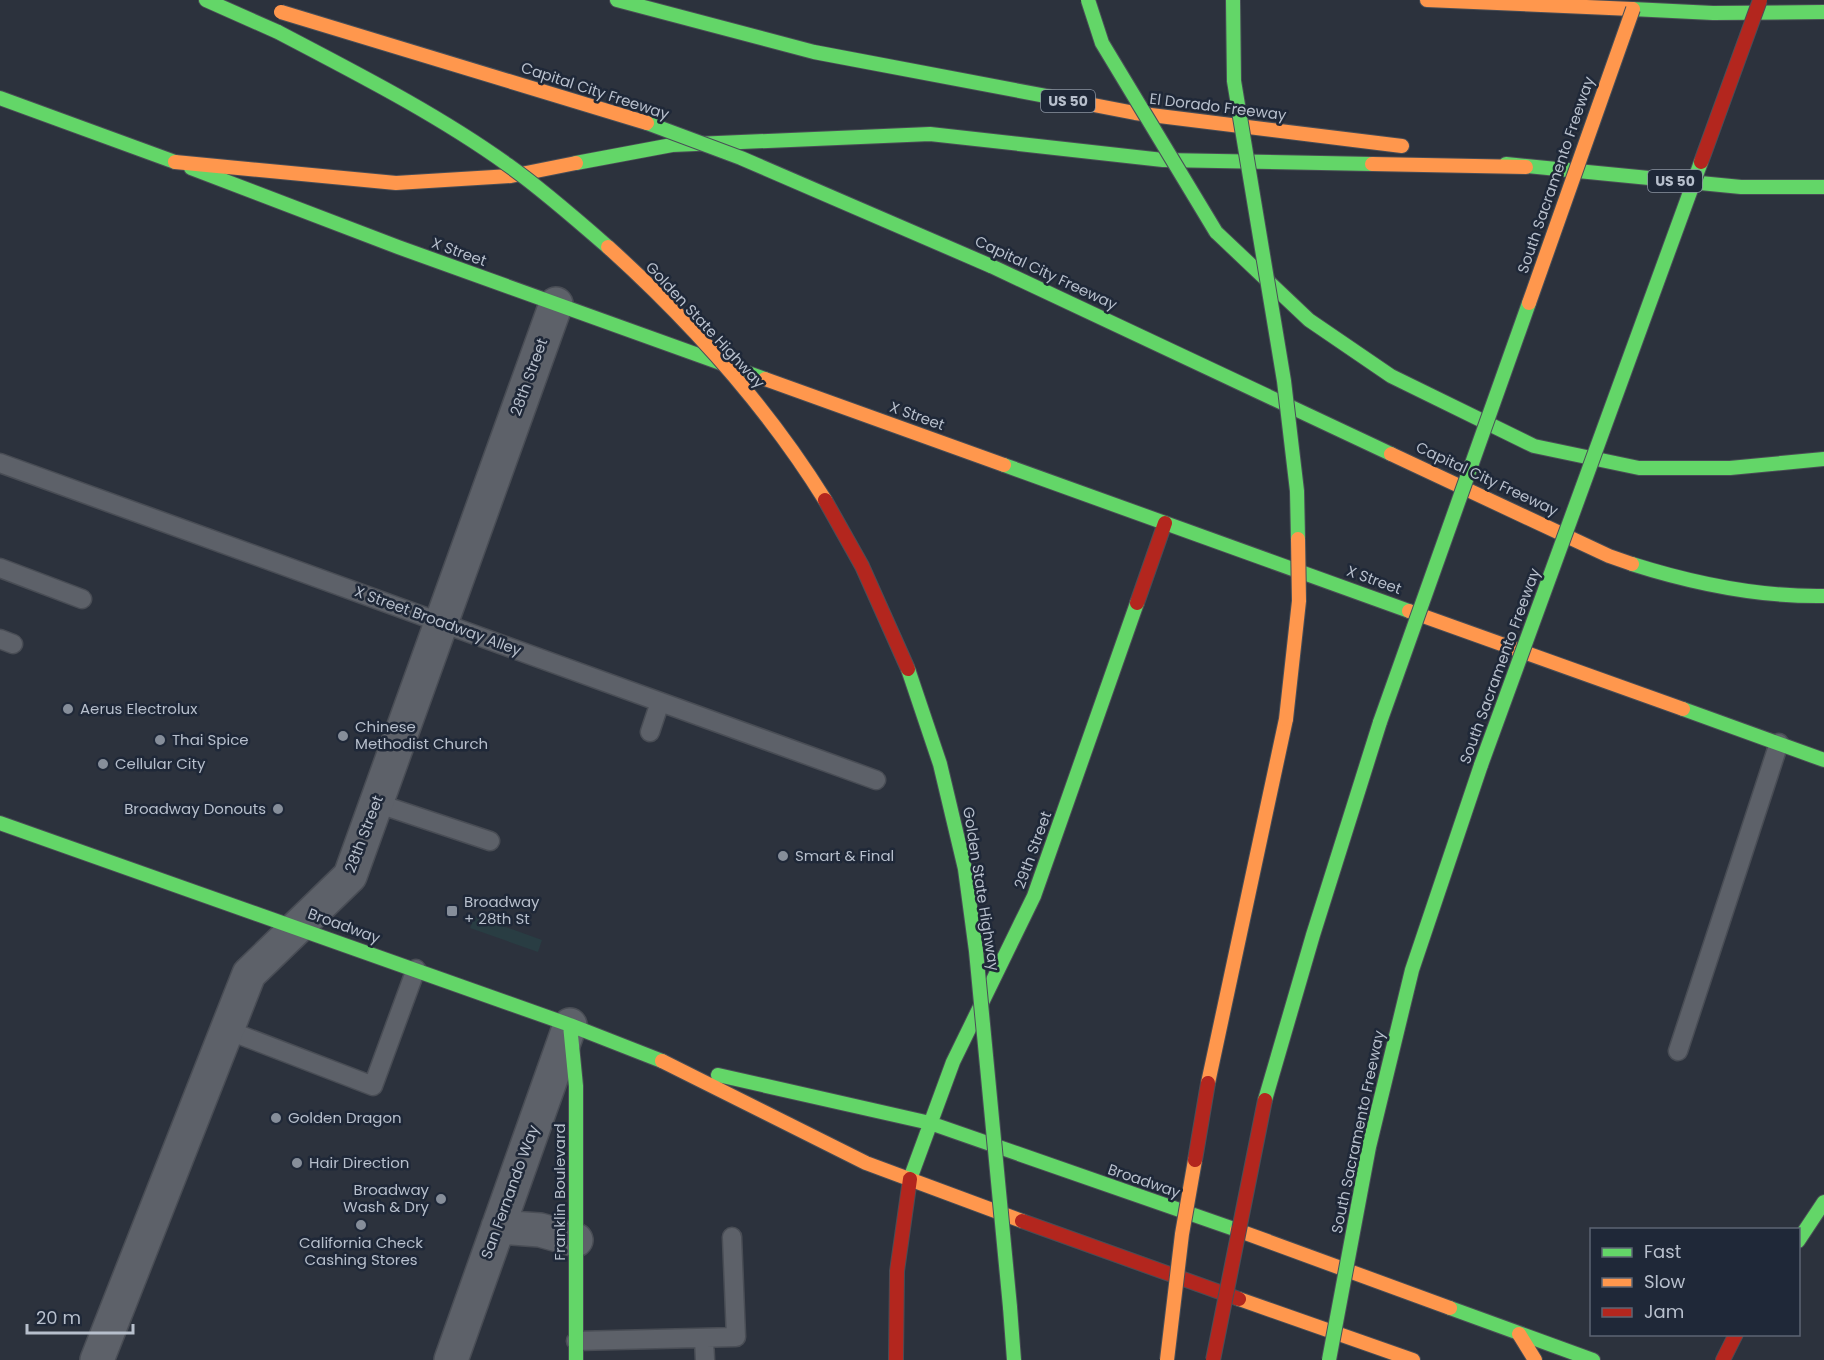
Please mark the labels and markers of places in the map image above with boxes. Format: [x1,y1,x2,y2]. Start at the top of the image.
place label: Aerus Electrolux [80,698,197,719]
marker: Aerus Electrolux [61,702,75,716]
place label: Chinese Methodist Church [355,716,488,754]
place label: Thai Spice [172,729,249,750]
marker: Chinese Methodist Church [336,729,350,743]
marker: Thai Spice [153,733,167,747]
place label: Cellular City [115,753,206,774]
marker: Cellular City [96,757,110,771]
place label: Broadway Donouts [124,798,266,819]
marker: Broadway Donouts [271,802,285,816]
place label: Smart & Final [795,845,894,866]
marker: Smart & Final [776,849,790,863]
place label: Broadway + 28th St [464,891,540,929]
marker: Broadway + 28th St [445,904,459,918]
place label: Golden Dragon [288,1107,402,1128]
marker: Golden Dragon [269,1111,283,1125]
place label: Hair Direction [309,1152,409,1173]
marker: Hair Direction [290,1156,304,1170]
place label: Broadway Wash & Dry [343,1179,430,1217]
marker: Broadway Wash & Dry [434,1192,448,1206]
marker: California Check Cashing Stores [354,1218,368,1232]
place label: California Check Cashing Stores [299,1232,423,1270]

